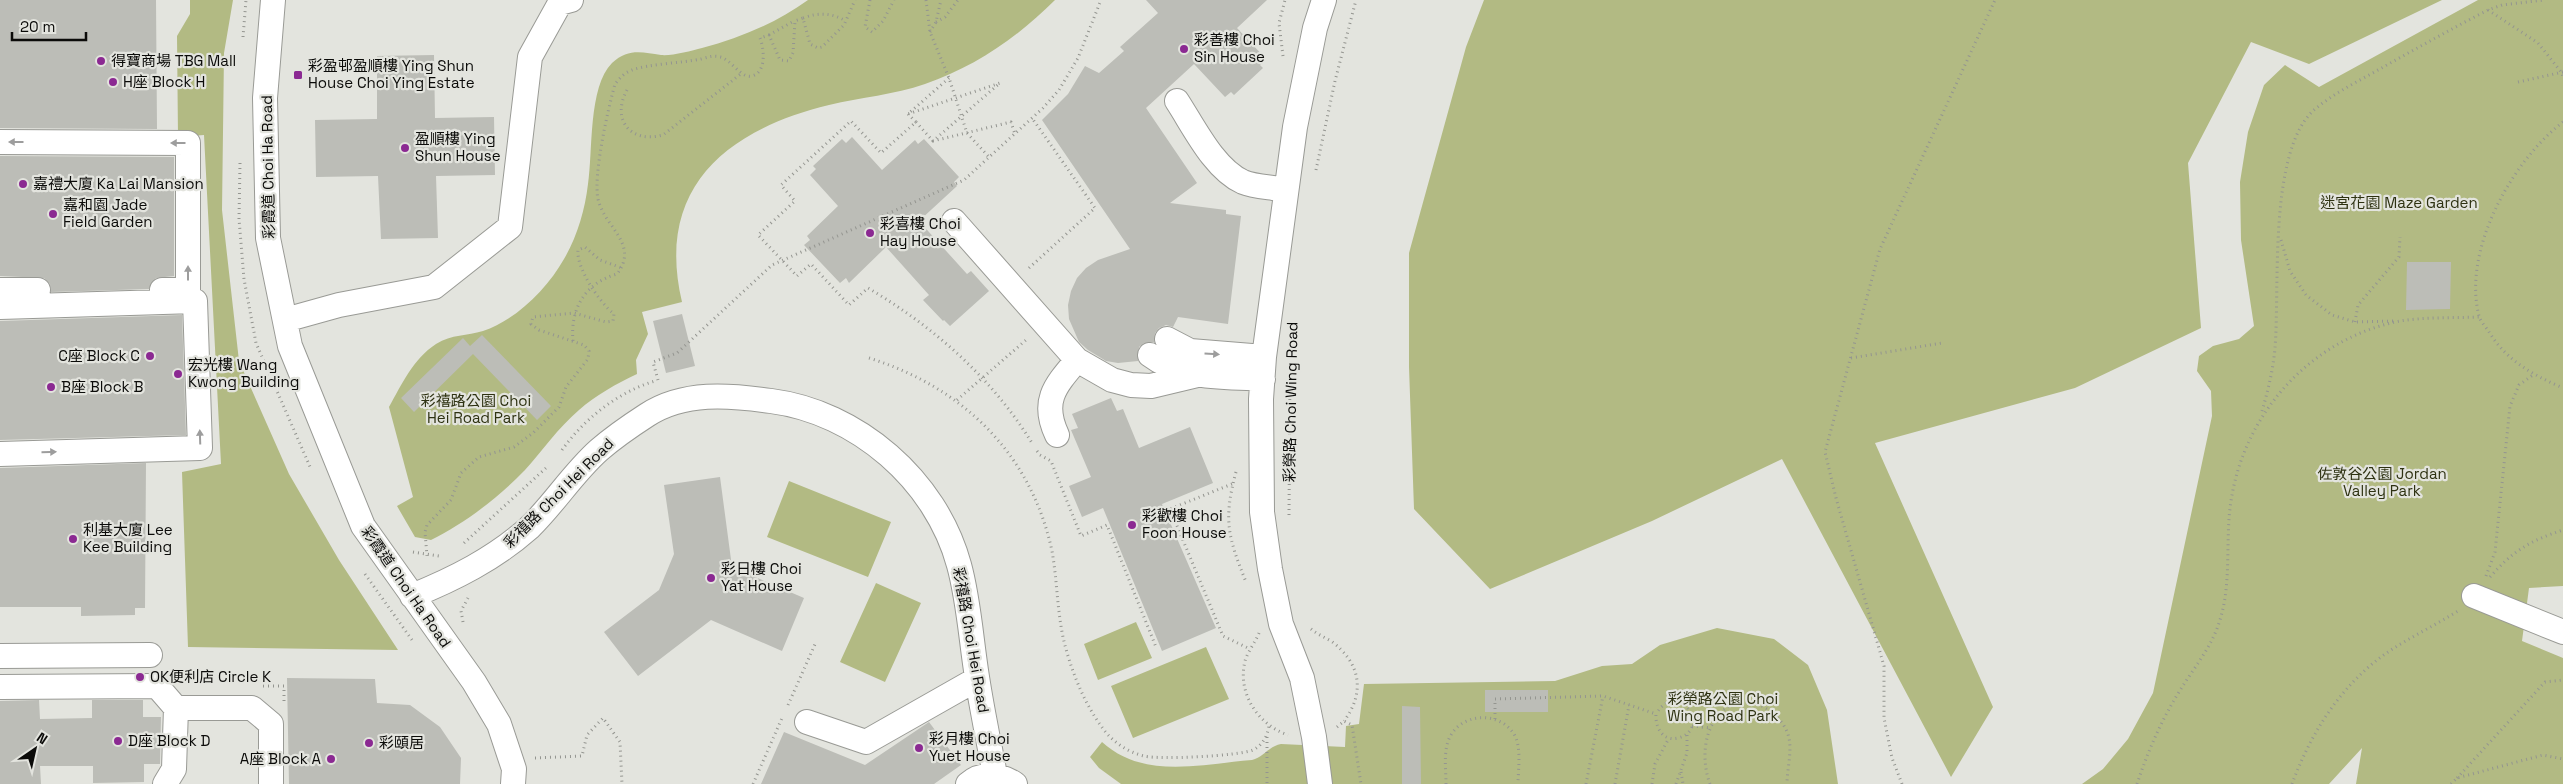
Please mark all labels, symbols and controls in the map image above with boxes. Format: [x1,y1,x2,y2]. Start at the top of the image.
scale bar [12,10,86,42]
text: 20 m [20,17,55,36]
place label: 彩善樓 Choi Sin House [1194,30,1275,66]
marker: 彩善樓 Choi Sin House [1178,43,1190,55]
place label: 得寶商場 TBG Mall [111,51,236,70]
marker: 得寶商場 TBG Mall [95,55,107,67]
place label: 彩盈邨盈順樓 Ying Shun House Choi Ying Estate [308,56,475,92]
marker: 彩盈邨盈順樓 Ying Shun House Choi Ying Estate [292,69,304,81]
place label: H座 Block H [123,72,205,91]
marker: H座 Block H [107,76,119,88]
street label: 彩霞道 Choi Ha Road [257,95,278,239]
place label: 盈順樓 Ying Shun House [415,129,501,165]
one-way arrow [7,138,23,146]
one-way arrow [170,139,186,147]
marker: 盈順樓 Ying Shun House [399,142,411,154]
place label: 嘉禮大廈 Ka Lai Mansion [33,174,204,193]
marker: 嘉禮大廈 Ka Lai Mansion [17,178,29,190]
park label: 迷宮花園 Maze Garden [2320,193,2478,212]
place label: 嘉和園 Jade Field Garden [63,195,153,231]
marker: 嘉和園 Jade Field Garden [47,208,59,220]
place label: 彩喜樓 Choi Hay House [880,214,961,250]
marker: 彩喜樓 Choi Hay House [864,227,876,239]
one-way arrow [184,264,192,280]
street label: 彩榮路 Choi Wing Road [1280,322,1301,482]
place label: C座 Block C [58,346,140,365]
marker: C座 Block C [144,350,156,362]
one-way arrow [1205,350,1221,358]
place label: 宏光樓 Wang Kwong Building [188,355,299,391]
marker: 宏光樓 Wang Kwong Building [172,368,184,380]
place label: B座 Block B [61,377,144,396]
marker: B座 Block B [45,381,57,393]
park label: 彩禧路公園 Choi Hei Road Park [421,391,531,427]
one-way arrow [195,429,203,445]
street label: 彩禧路 Choi Hei Road [500,434,618,552]
one-way arrow [41,448,57,456]
park label: 佐敦谷公園 Jordan Valley Park [2317,464,2447,500]
place label: 彩歡樓 Choi Foon House [1142,506,1227,542]
marker: 彩歡樓 Choi Foon House [1126,519,1138,531]
place label: 利基大廈 Lee Kee Building [83,520,173,556]
street label: 彩霞道 Choi Ha Road [357,522,455,651]
marker: 利基大廈 Lee Kee Building [67,533,79,545]
place label: 彩日樓 Choi Yat House [721,559,802,595]
street label: 彩禧路 Choi Hei Road [949,566,994,714]
marker: 彩日樓 Choi Yat House [705,572,717,584]
place label: OK便利店 Circle K [150,667,271,686]
marker: OK便利店 Circle K [134,671,146,683]
park label: 彩榮路公園 Choi Wing Road Park [1667,689,1779,725]
north arrow [10,724,60,774]
text: N [33,728,51,748]
place label: 彩月樓 Choi Yuet House [929,729,1011,765]
place label: D座 Block D [128,731,211,750]
place label: 彩頤居 [379,733,424,752]
marker: D座 Block D [112,735,124,747]
marker: 彩頤居 [363,737,375,749]
marker: 彩月樓 Choi Yuet House [913,742,925,754]
place label: A座 Block A [240,749,322,768]
marker: A座 Block A [325,753,337,765]

